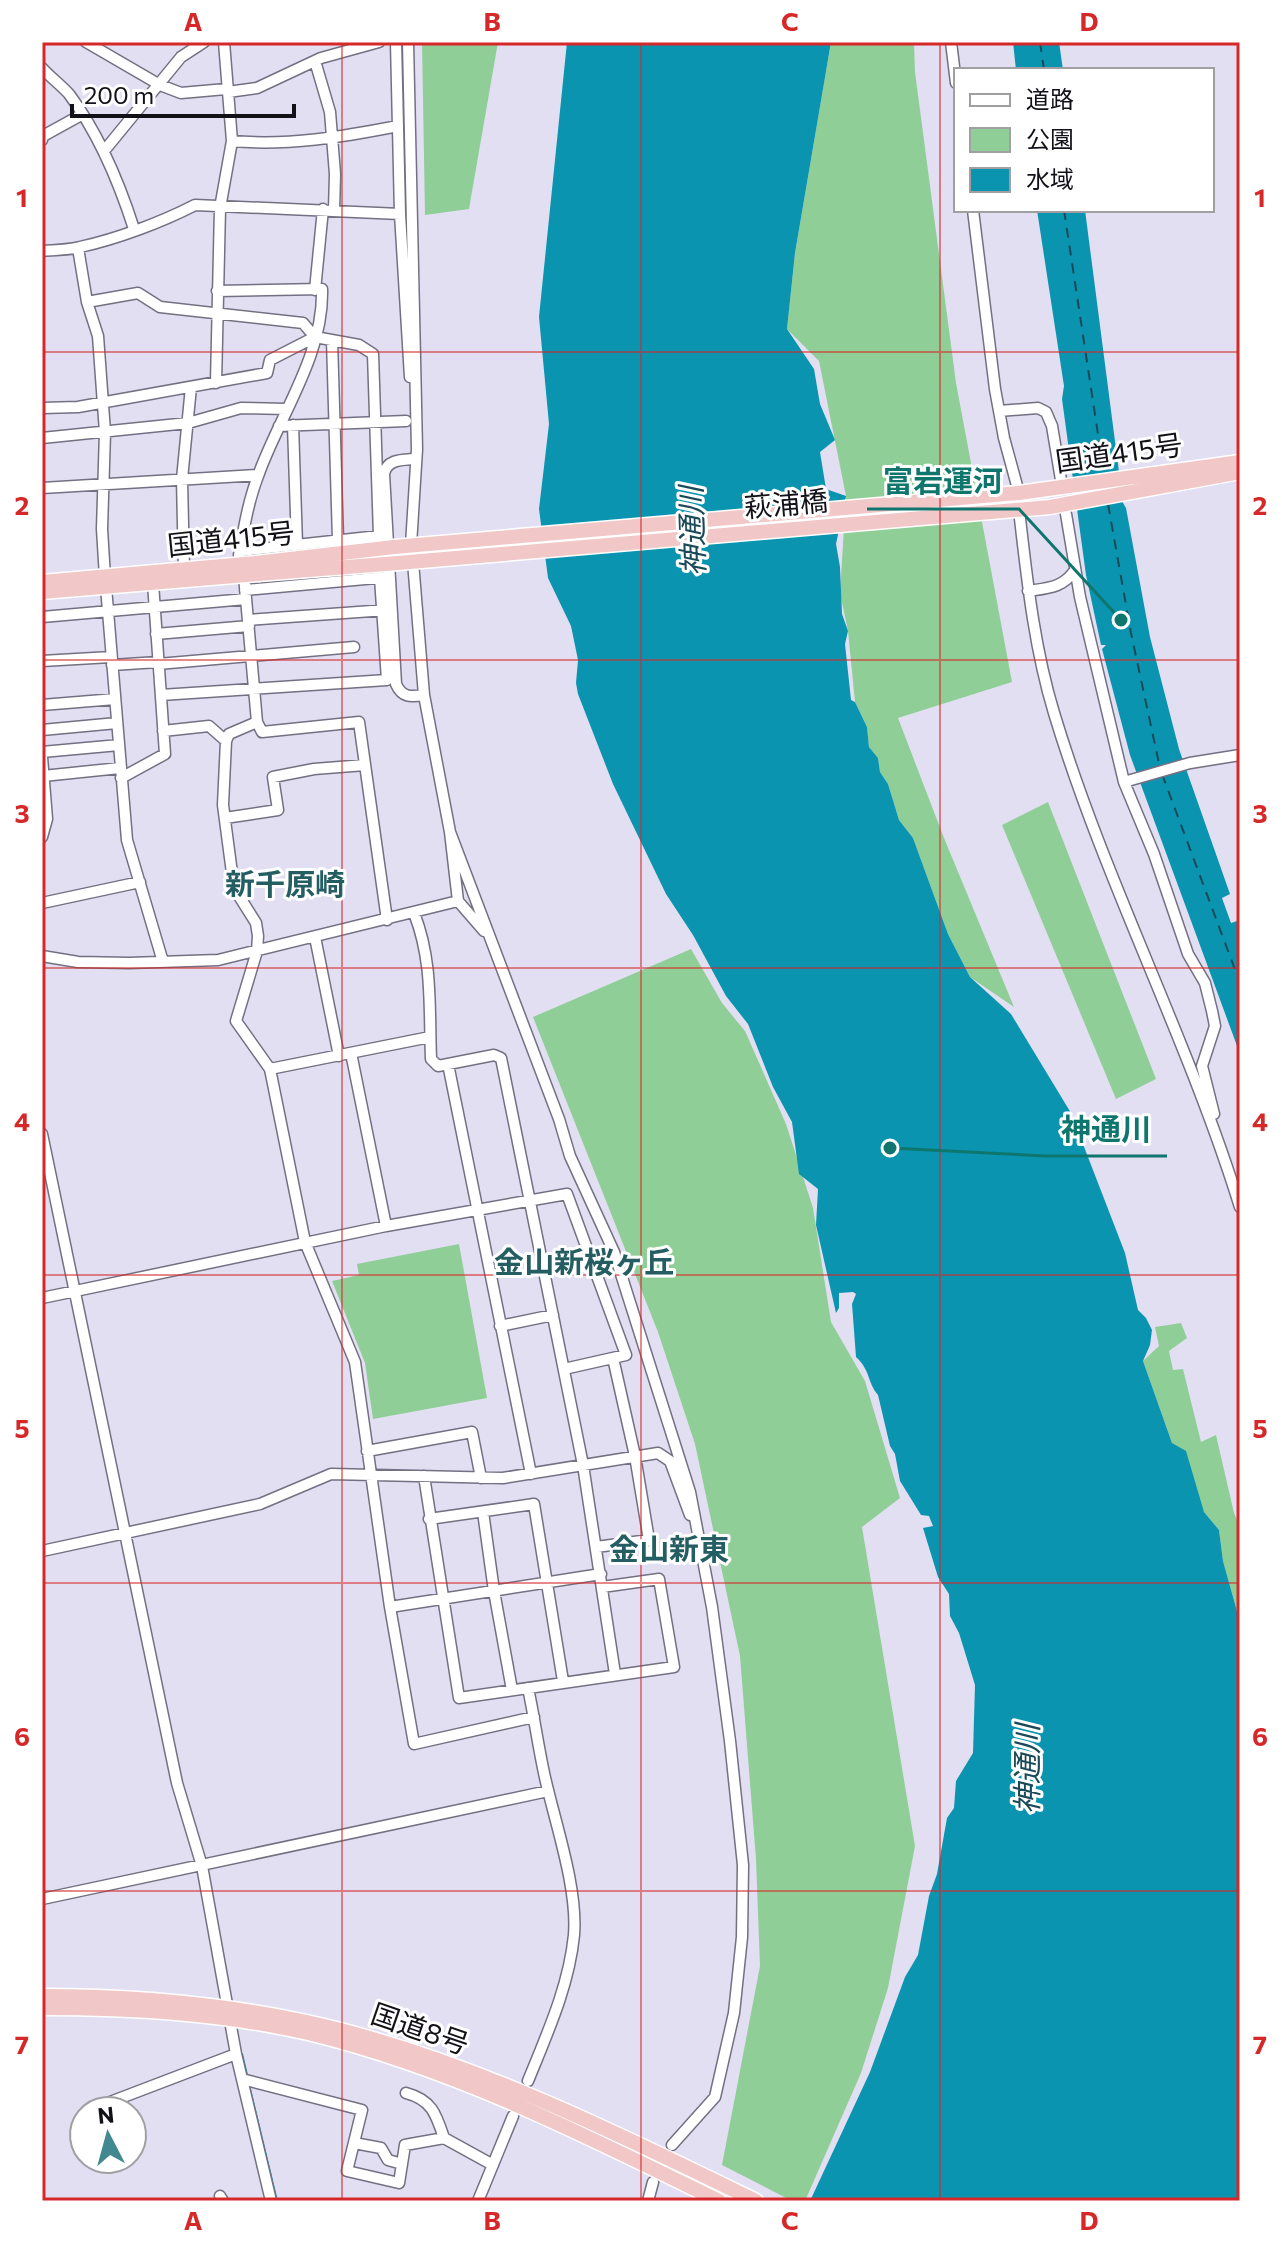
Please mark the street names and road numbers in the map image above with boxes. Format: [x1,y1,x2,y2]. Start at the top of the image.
street label: 国道415号 [1053,426,1185,478]
street label: 萩浦橋 [743,482,829,524]
street label: 国道415号 [165,514,296,562]
street label: 国道8号 [367,1996,474,2061]

